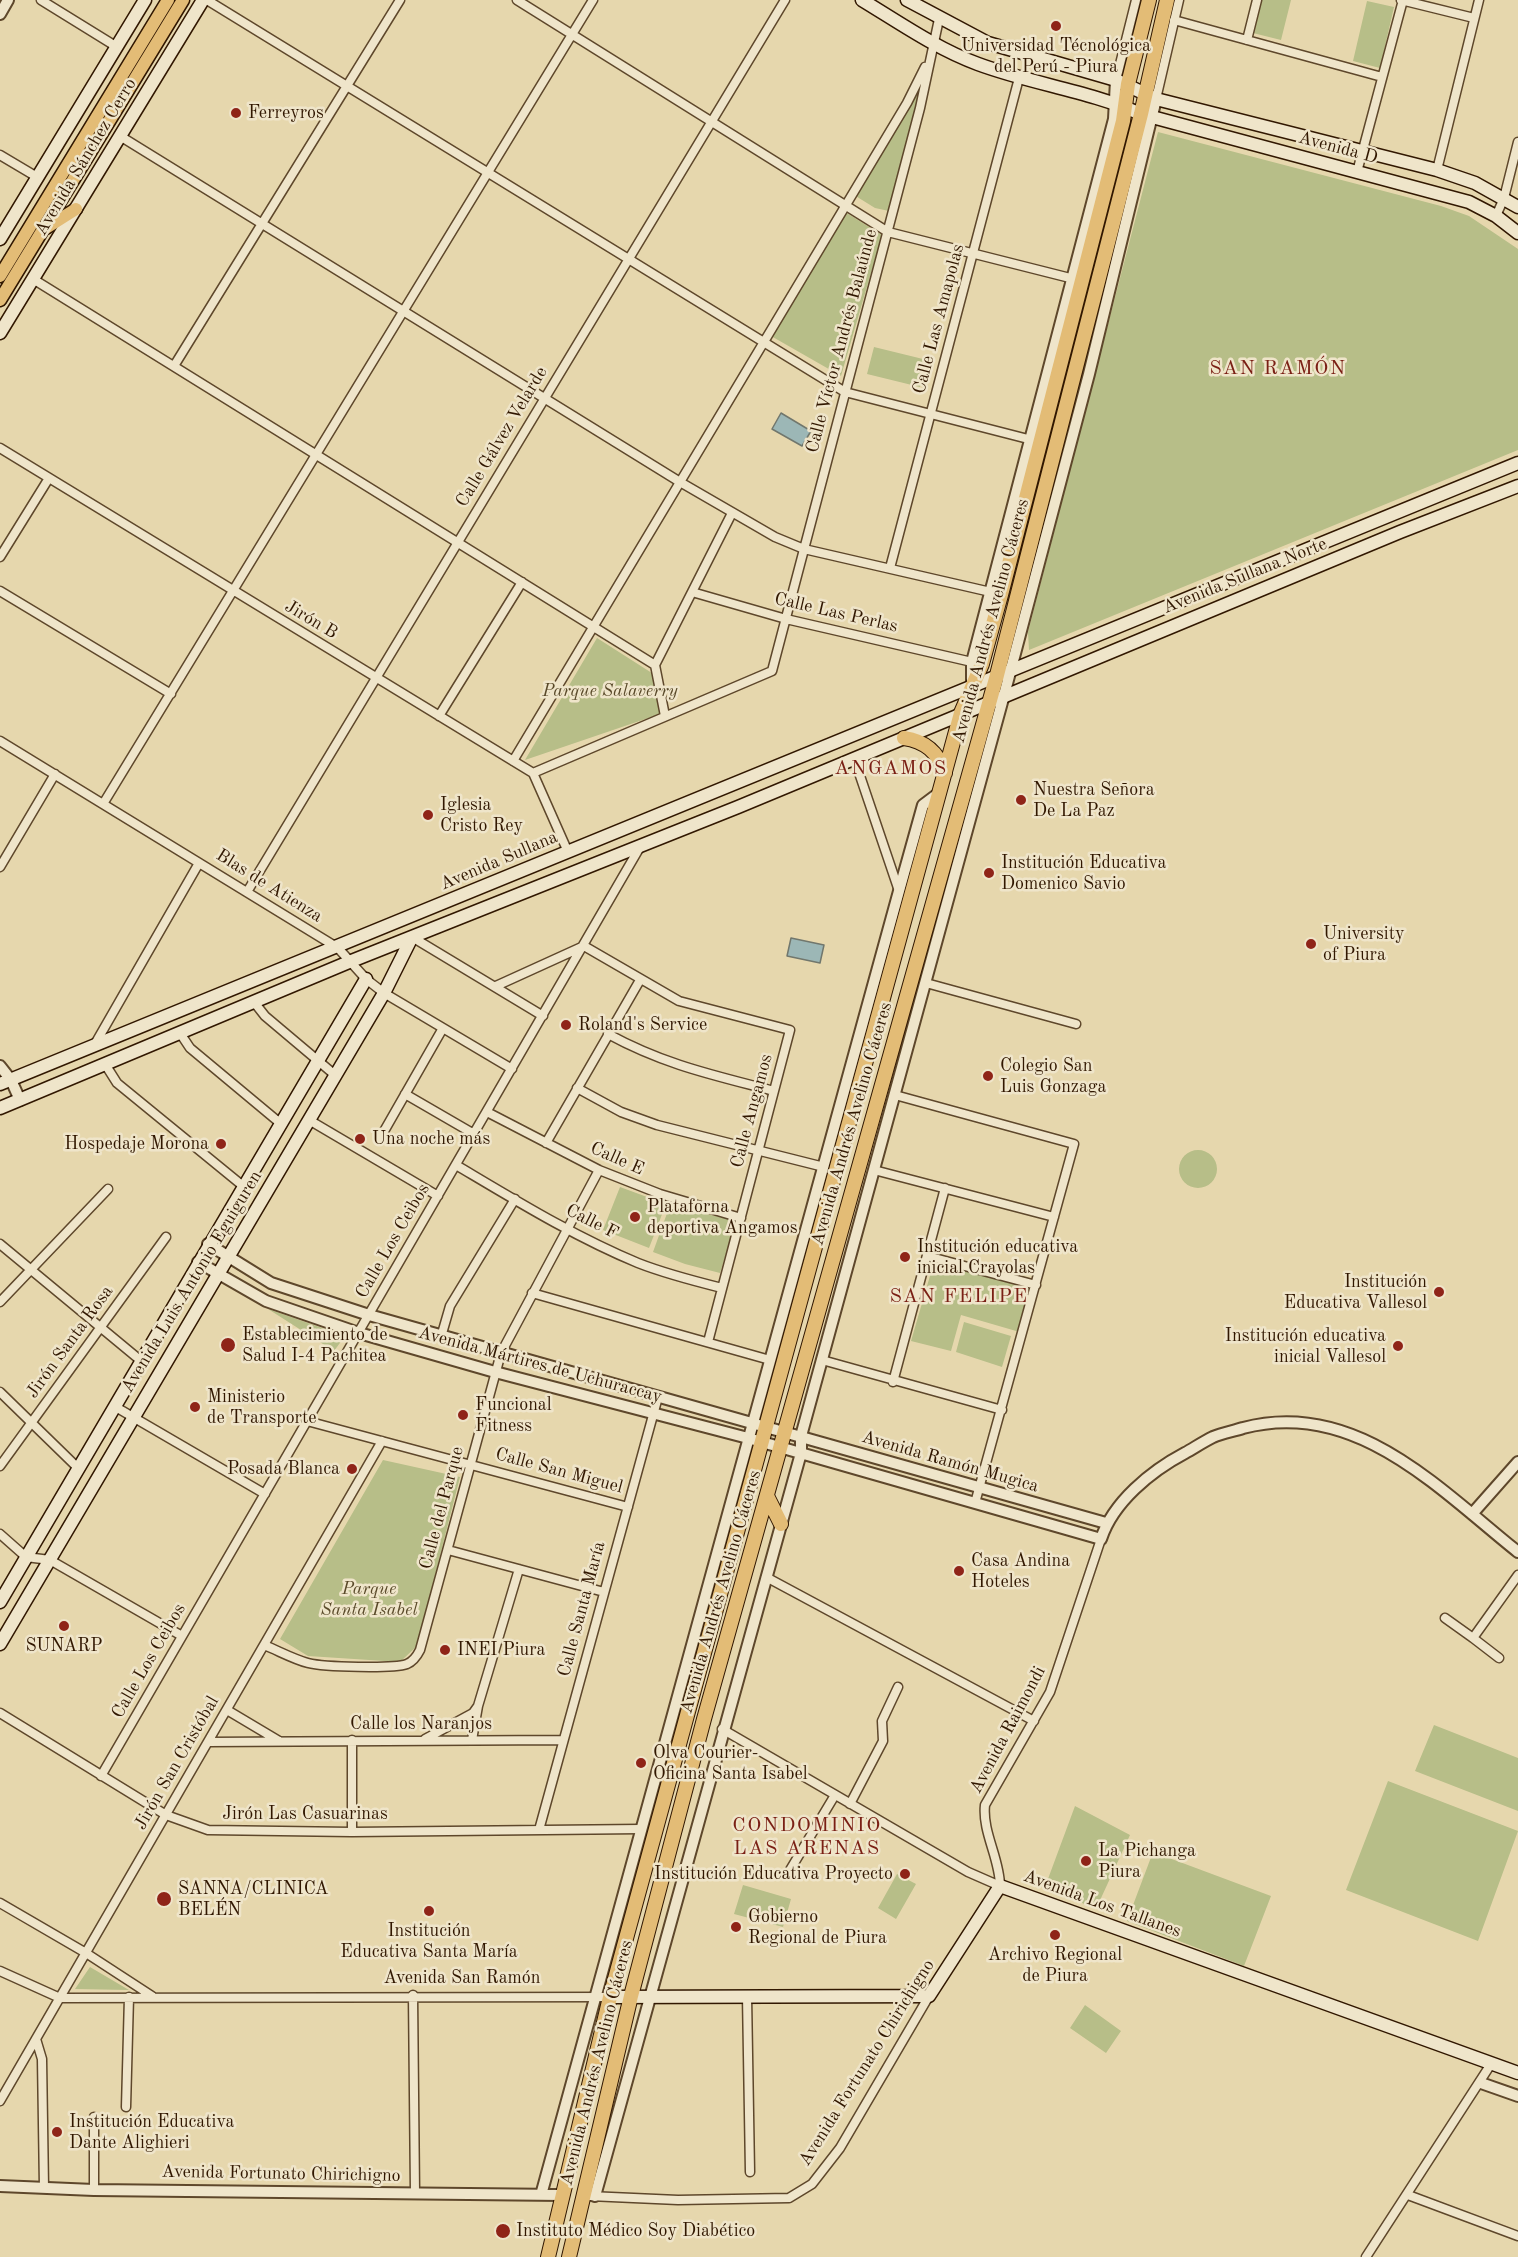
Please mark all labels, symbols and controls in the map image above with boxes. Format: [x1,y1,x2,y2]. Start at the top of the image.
marker: Universidad Técnológica del Perú - Piura [1049,19,1063,33]
place label: Universidad Técnológica del Perú - Piura [961,35,1151,78]
street label: Avenida Sánchez Cerro [30,74,142,240]
place label: Ferreyros [248,102,324,124]
marker: Ferreyros [229,106,243,120]
street label: Avenida D [1296,127,1380,169]
street label: Calle Víctor Andrés Balaúnde [802,227,882,455]
street label: Calle Las Amapolas [909,242,969,396]
district label: SAN RAMÓN [1209,357,1347,381]
street label: Calle Gálvez Velarde [452,363,552,511]
street label: Avenida Andrés Avelino Cáceres [948,496,1034,746]
street label: Avenida Sullana Norte [1160,533,1330,619]
street label: Calle Las Perlas [772,588,900,638]
street label: Jirón B [281,596,341,644]
park label: Parque Salaverry [542,680,678,702]
district label: ANGAMOS [834,757,948,781]
place label: Nuestra Señora De La Paz [1033,779,1155,822]
marker: Nuestra Señora De La Paz [1014,793,1028,807]
place label: Iglesia Cristo Rey [440,794,523,836]
marker: Iglesia Cristo Rey [421,808,435,822]
street label: Avenida Sullana [437,827,561,895]
street label: Blas de Atienza [212,845,326,927]
place label: Institución Educativa Domenico Savio [1001,852,1166,894]
marker: Institución Educativa Domenico Savio [982,866,996,880]
place label: University of Piura [1323,923,1404,966]
marker: University of Piura [1304,937,1318,951]
street label: Avenida Andrés Avelino Cáceres [807,1000,897,1248]
place label: Roland's Service [578,1014,707,1036]
marker: Roland's Service [559,1018,573,1032]
street label: Calle Angamos [726,1052,778,1170]
place label: Colegio San Luis Gonzaga [1000,1055,1106,1098]
marker: Colegio San Luis Gonzaga [981,1069,995,1083]
place label: Una noche más [372,1128,490,1150]
marker: Una noche más [353,1132,367,1146]
place label: Hospedaje Morona [64,1133,209,1155]
marker: Hospedaje Morona [214,1137,228,1151]
street label: Calle E [587,1138,647,1180]
street label: Avenida Luis Antonio Eguiguren [117,1167,267,1397]
street label: Calle Los Ceibos [351,1180,435,1302]
place label: Plataforna deportiva Angamos [647,1196,797,1238]
street label: Calle F [562,1200,622,1244]
marker: Plataforna deportiva Angamos [628,1210,642,1224]
place label: Institución educativa inicial Crayolas [917,1236,1078,1278]
marker: Institución educativa inicial Crayolas [898,1250,912,1264]
place label: Institución Educativa Vallesol [1284,1271,1427,1314]
street label: Jirón Santa Rosa [22,1281,118,1403]
district label: SAN FELIPE [889,1285,1029,1309]
marker: Institución Educativa Vallesol [1432,1285,1446,1299]
street label: Avenida Mártires de Uchuraccay [416,1322,664,1408]
place label: Establecimiento de Salud I-4 Pachitea [242,1324,388,1366]
place label: Institución educativa inicial Vallesol [1225,1325,1386,1368]
marker: Establecimiento de Salud I-4 Pachitea [219,1336,237,1354]
marker: Institución educativa inicial Vallesol [1391,1339,1405,1353]
place label: Ministerio de Transporte [207,1386,317,1428]
place label: Funcional Fitness [475,1394,552,1436]
marker: Ministerio de Transporte [188,1400,202,1414]
marker: Funcional Fitness [456,1408,470,1422]
street label: Avenida Ramón Mugica [859,1426,1041,1498]
street label: Calle del Parque [415,1444,469,1572]
street label: Calle San Miguel [493,1444,625,1498]
place label: Posada Blanca [227,1458,340,1480]
marker: Posada Blanca [345,1462,359,1476]
street label: Avenida Andrés Avelino Cáceres [676,1468,766,1716]
street label: Calle Santa María [554,1539,610,1679]
place label: Casa Andina Hoteles [971,1550,1070,1592]
marker: Casa Andina Hoteles [952,1564,966,1578]
park label: Parque Santa Isabel [320,1578,418,1620]
street label: Calle Los Ceibos [107,1600,191,1722]
marker: SUNARP [57,1619,71,1633]
place label: SUNARP [26,1635,102,1657]
place label: INEI Piura [457,1639,545,1661]
marker: INEI Piura [438,1643,452,1657]
street label: Avenida Raimondi [965,1663,1051,1797]
street label: Jirón San Cristóbal [130,1692,224,1834]
street label: Calle los Naranjos [350,1713,492,1735]
place label: Olva Courier- Oficina Santa Isabel [653,1742,808,1784]
marker: Olva Courier- Oficina Santa Isabel [634,1756,648,1770]
street label: Jirón Las Casuarinas [222,1803,388,1825]
district label: CONDOMINIO LAS ARENAS [732,1814,882,1861]
place label: La Pichanga Piura [1098,1840,1196,1882]
marker: La Pichanga Piura [1079,1854,1093,1868]
place label: Institución Educativa Proyecto [654,1863,893,1885]
street label: Avenida Los Tallanes [1020,1865,1184,1943]
marker: Institución Educativa Proyecto [898,1867,912,1881]
place label: SANNA/CLINICA BELÉN [178,1878,329,1920]
marker: SANNA/CLINICA BELÉN [155,1890,173,1908]
marker: Institución Educativa Santa María [422,1904,436,1918]
place label: Gobierno Regional de Piura [748,1906,887,1948]
place label: Institución Educativa Santa María [340,1920,518,1962]
marker: Gobierno Regional de Piura [729,1920,743,1934]
marker: Archivo Regional de Piura [1048,1928,1062,1942]
street label: Avenida Andrés Avelino Cáceres [556,1938,638,2188]
place label: Archivo Regional de Piura [988,1944,1122,1986]
street label: Avenida Fortunato Chirichigno [794,1956,940,2170]
street label: Avenida San Ramón [384,1967,540,1989]
place label: Institución Educativa Dante Alighieri [69,2111,234,2154]
marker: Institución Educativa Dante Alighieri [50,2125,64,2139]
street label: Avenida Fortunato Chirichigno [161,2161,401,2187]
place label: Instituto Médico Soy Diabético [516,2220,755,2242]
marker: Instituto Médico Soy Diabético [494,2222,512,2240]

